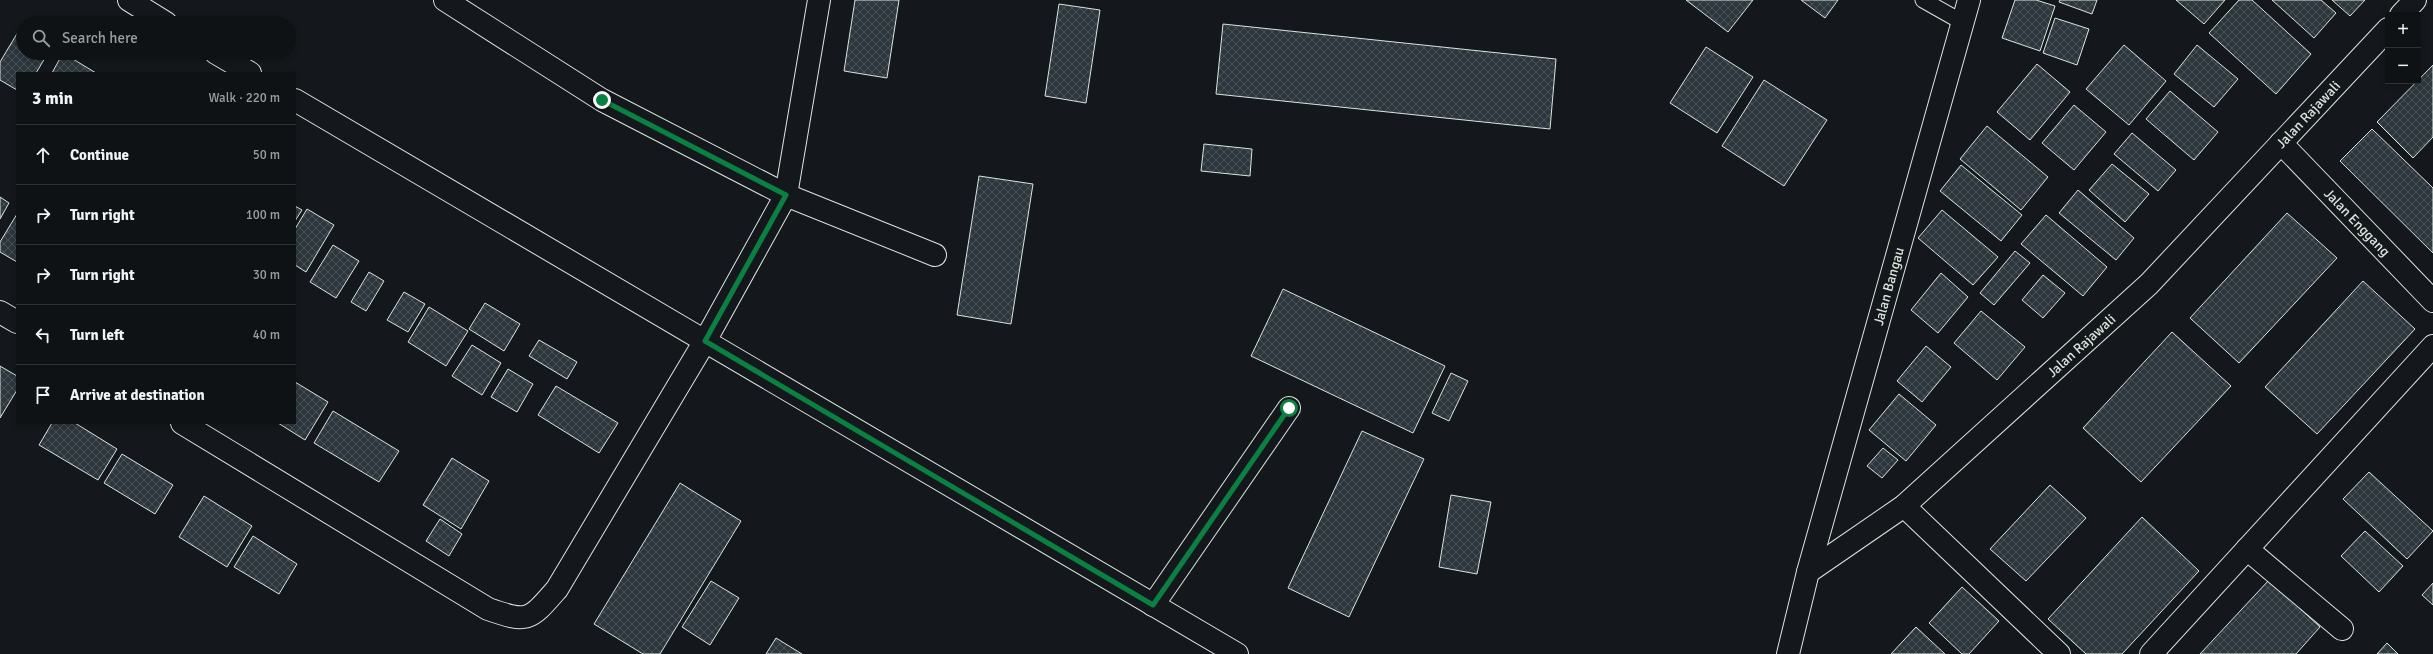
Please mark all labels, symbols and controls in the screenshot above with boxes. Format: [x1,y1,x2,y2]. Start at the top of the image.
map controls [2385,12,2421,84]
button: + [2385,12,2421,48]
search box [16,16,296,60]
icon: search [30,27,52,49]
text: Search here [62,29,138,47]
button: − [2385,48,2421,84]
street label: Jalan Rajawali [2273,77,2344,152]
text: 3 min [32,88,73,109]
text: Walk · 220 m [209,90,280,106]
route end [593,91,611,109]
icon: ahead [32,144,54,166]
text: Continue [70,146,129,164]
text: 50 m [253,147,280,163]
street label: Jalan Enggang [2320,185,2393,260]
icon: right [32,204,54,226]
text: Turn right [70,206,135,224]
text: 100 m [246,207,280,223]
street label: Jalan Bangau [1870,245,1908,327]
icon: right [32,264,54,286]
text: Turn right [70,266,135,284]
text: 30 m [253,267,280,283]
street label: Jalan Rajawali [2044,311,2119,381]
icon: left [32,324,54,346]
text: Turn left [70,326,124,344]
text: 40 m [253,327,280,343]
icon: arrive [32,384,54,406]
text: Arrive at destination [70,386,205,404]
route start [1280,399,1298,417]

